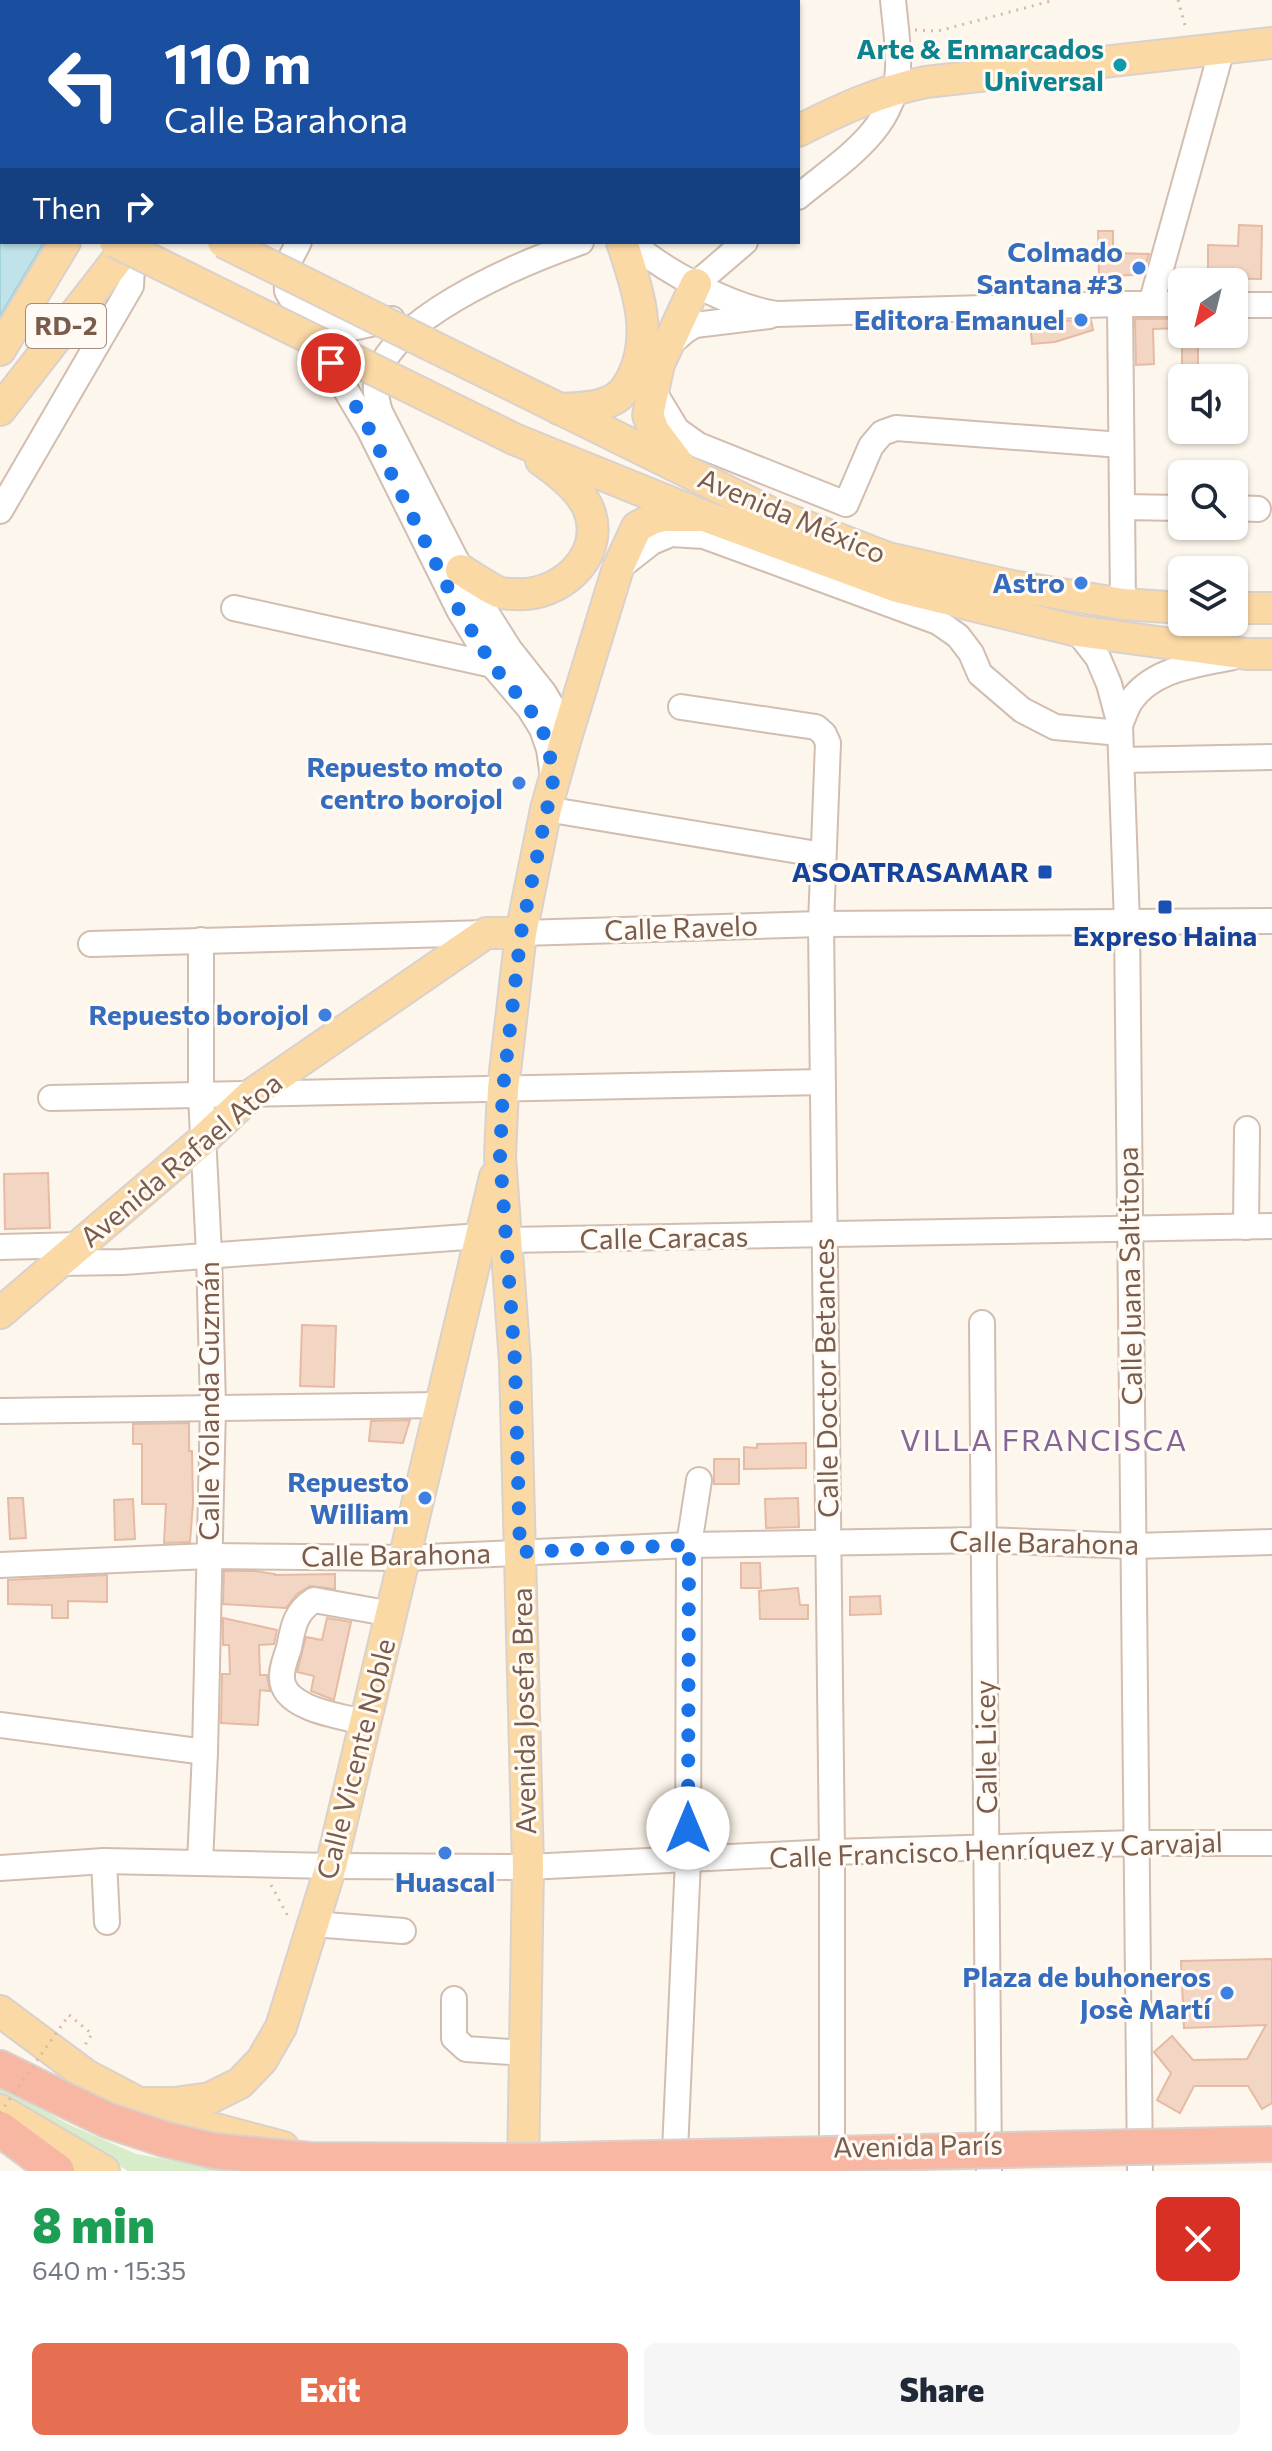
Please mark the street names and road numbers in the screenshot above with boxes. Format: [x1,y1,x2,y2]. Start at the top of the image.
road number: RD-2 [26,304,106,348]
street label: Avenida México [693,460,891,570]
street label: Calle Ravelo [604,907,758,947]
street label: Avenida Rafael Atoa [72,1065,288,1254]
street label: Calle Juana Saltitopa [1110,1146,1148,1406]
street label: Calle Caracas [579,1219,749,1255]
street label: Calle Doctor Betances [806,1238,844,1518]
street label: Calle Yolanda Guzmán [191,1261,225,1541]
street label: Calle Barahona [949,1523,1139,1561]
street label: Calle Barahona [301,1535,491,1573]
street label: Avenida Josefa Brea [504,1587,542,1835]
street label: Calle Vicente Noble [309,1635,401,1883]
street label: Calle Licey [967,1680,1003,1814]
street label: Calle Francisco Henríquez y Carvajal [769,1824,1223,1874]
street label: Avenida París [833,2127,1003,2163]

